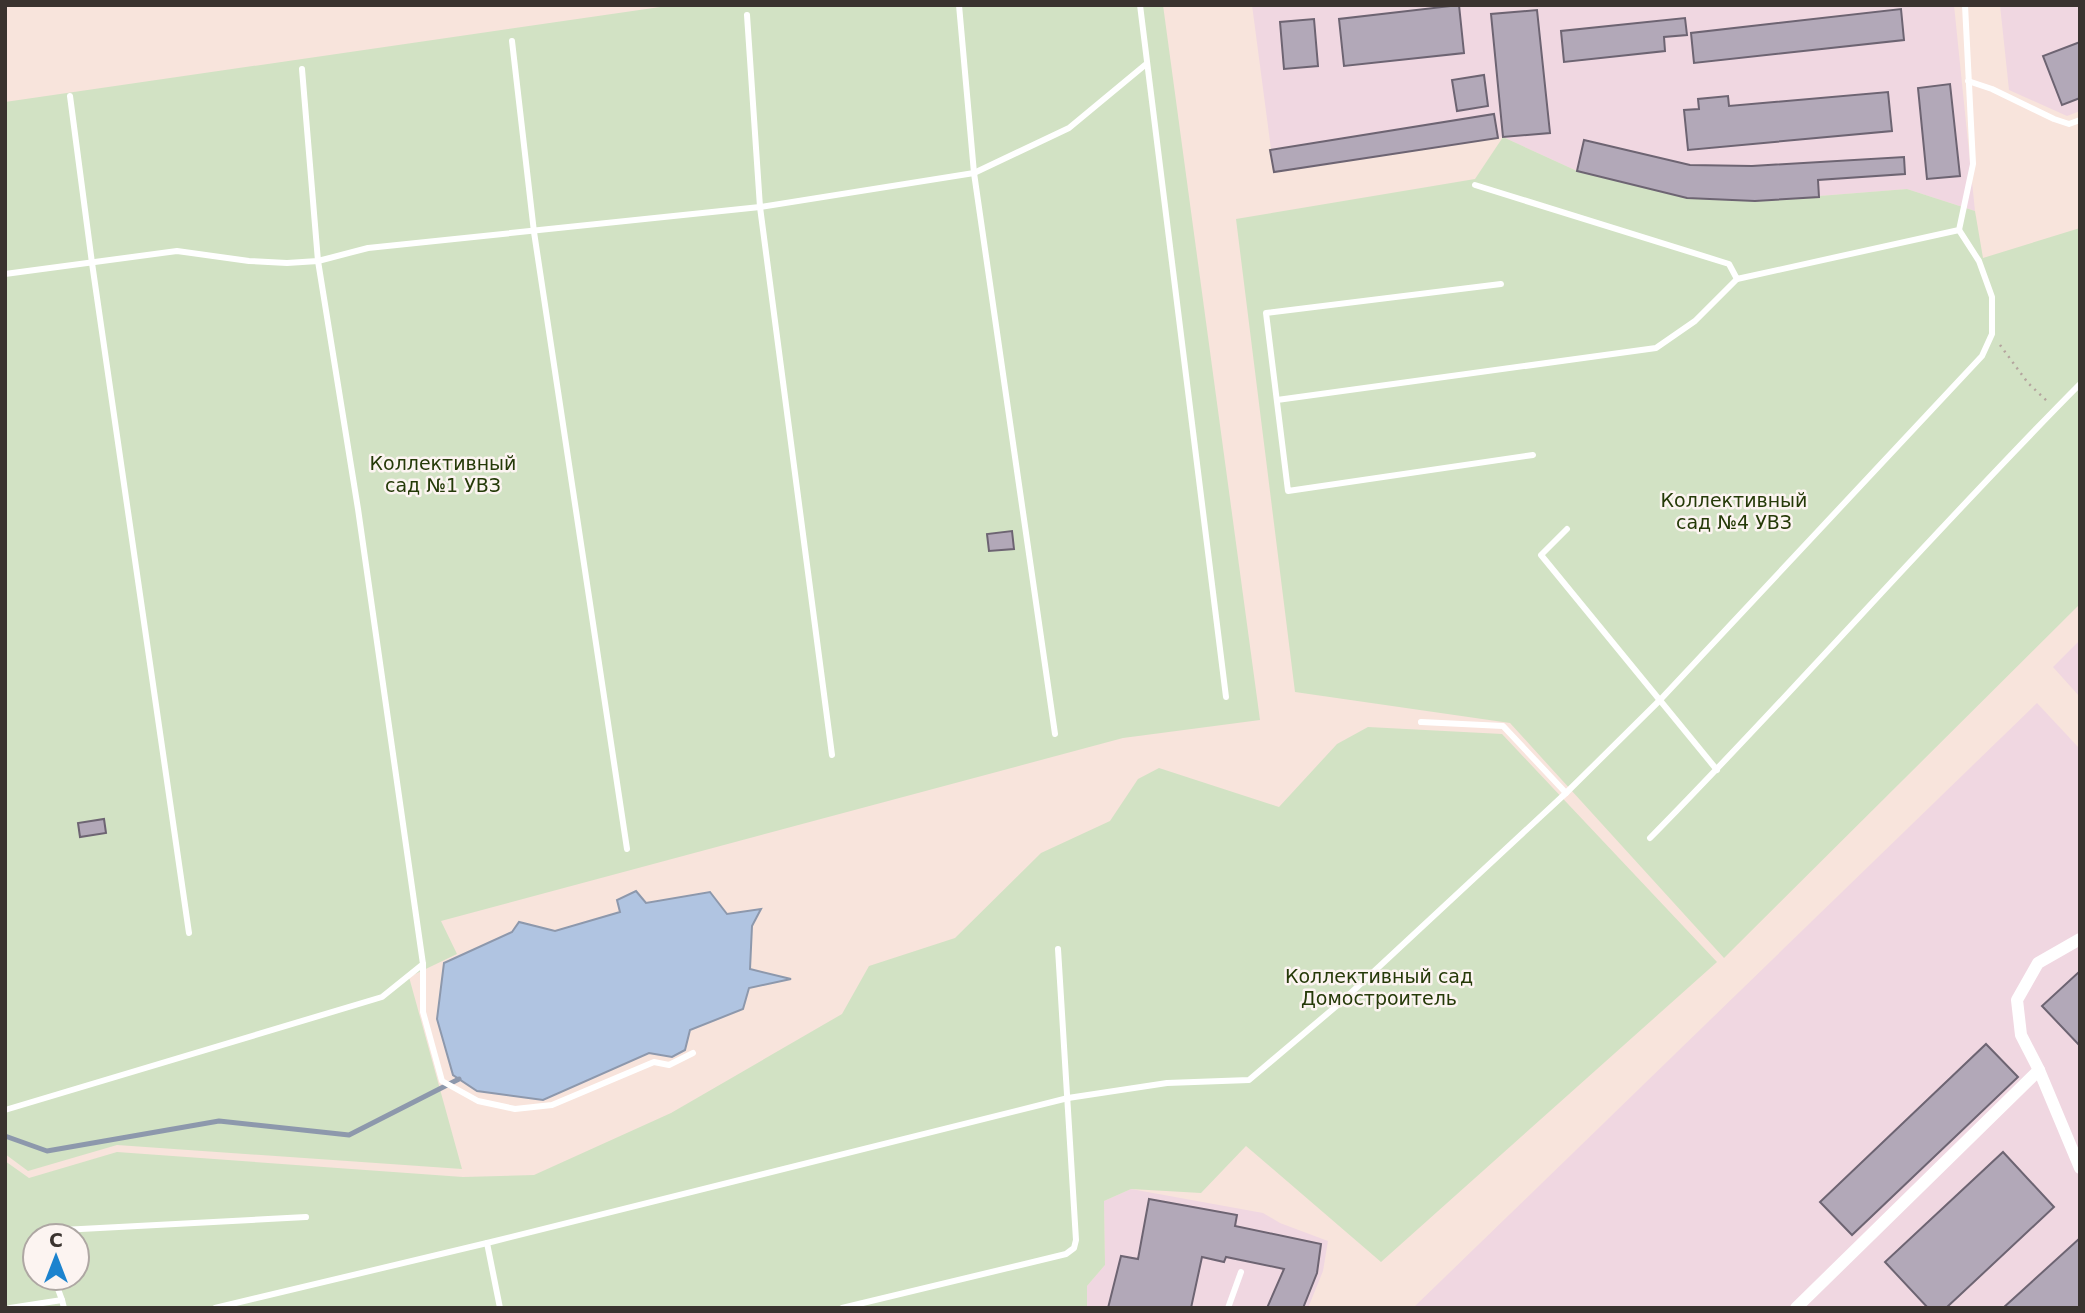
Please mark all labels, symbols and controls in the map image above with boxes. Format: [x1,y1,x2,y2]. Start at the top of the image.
park label: Коллективный сад №1 УВЗ [370,452,516,496]
park label: Коллективный сад №4 УВЗ [1661,489,1807,533]
park label: Коллективный сад Домостроитель [1285,965,1473,1009]
north arrow [21,1222,91,1292]
text: С [49,1229,63,1251]

